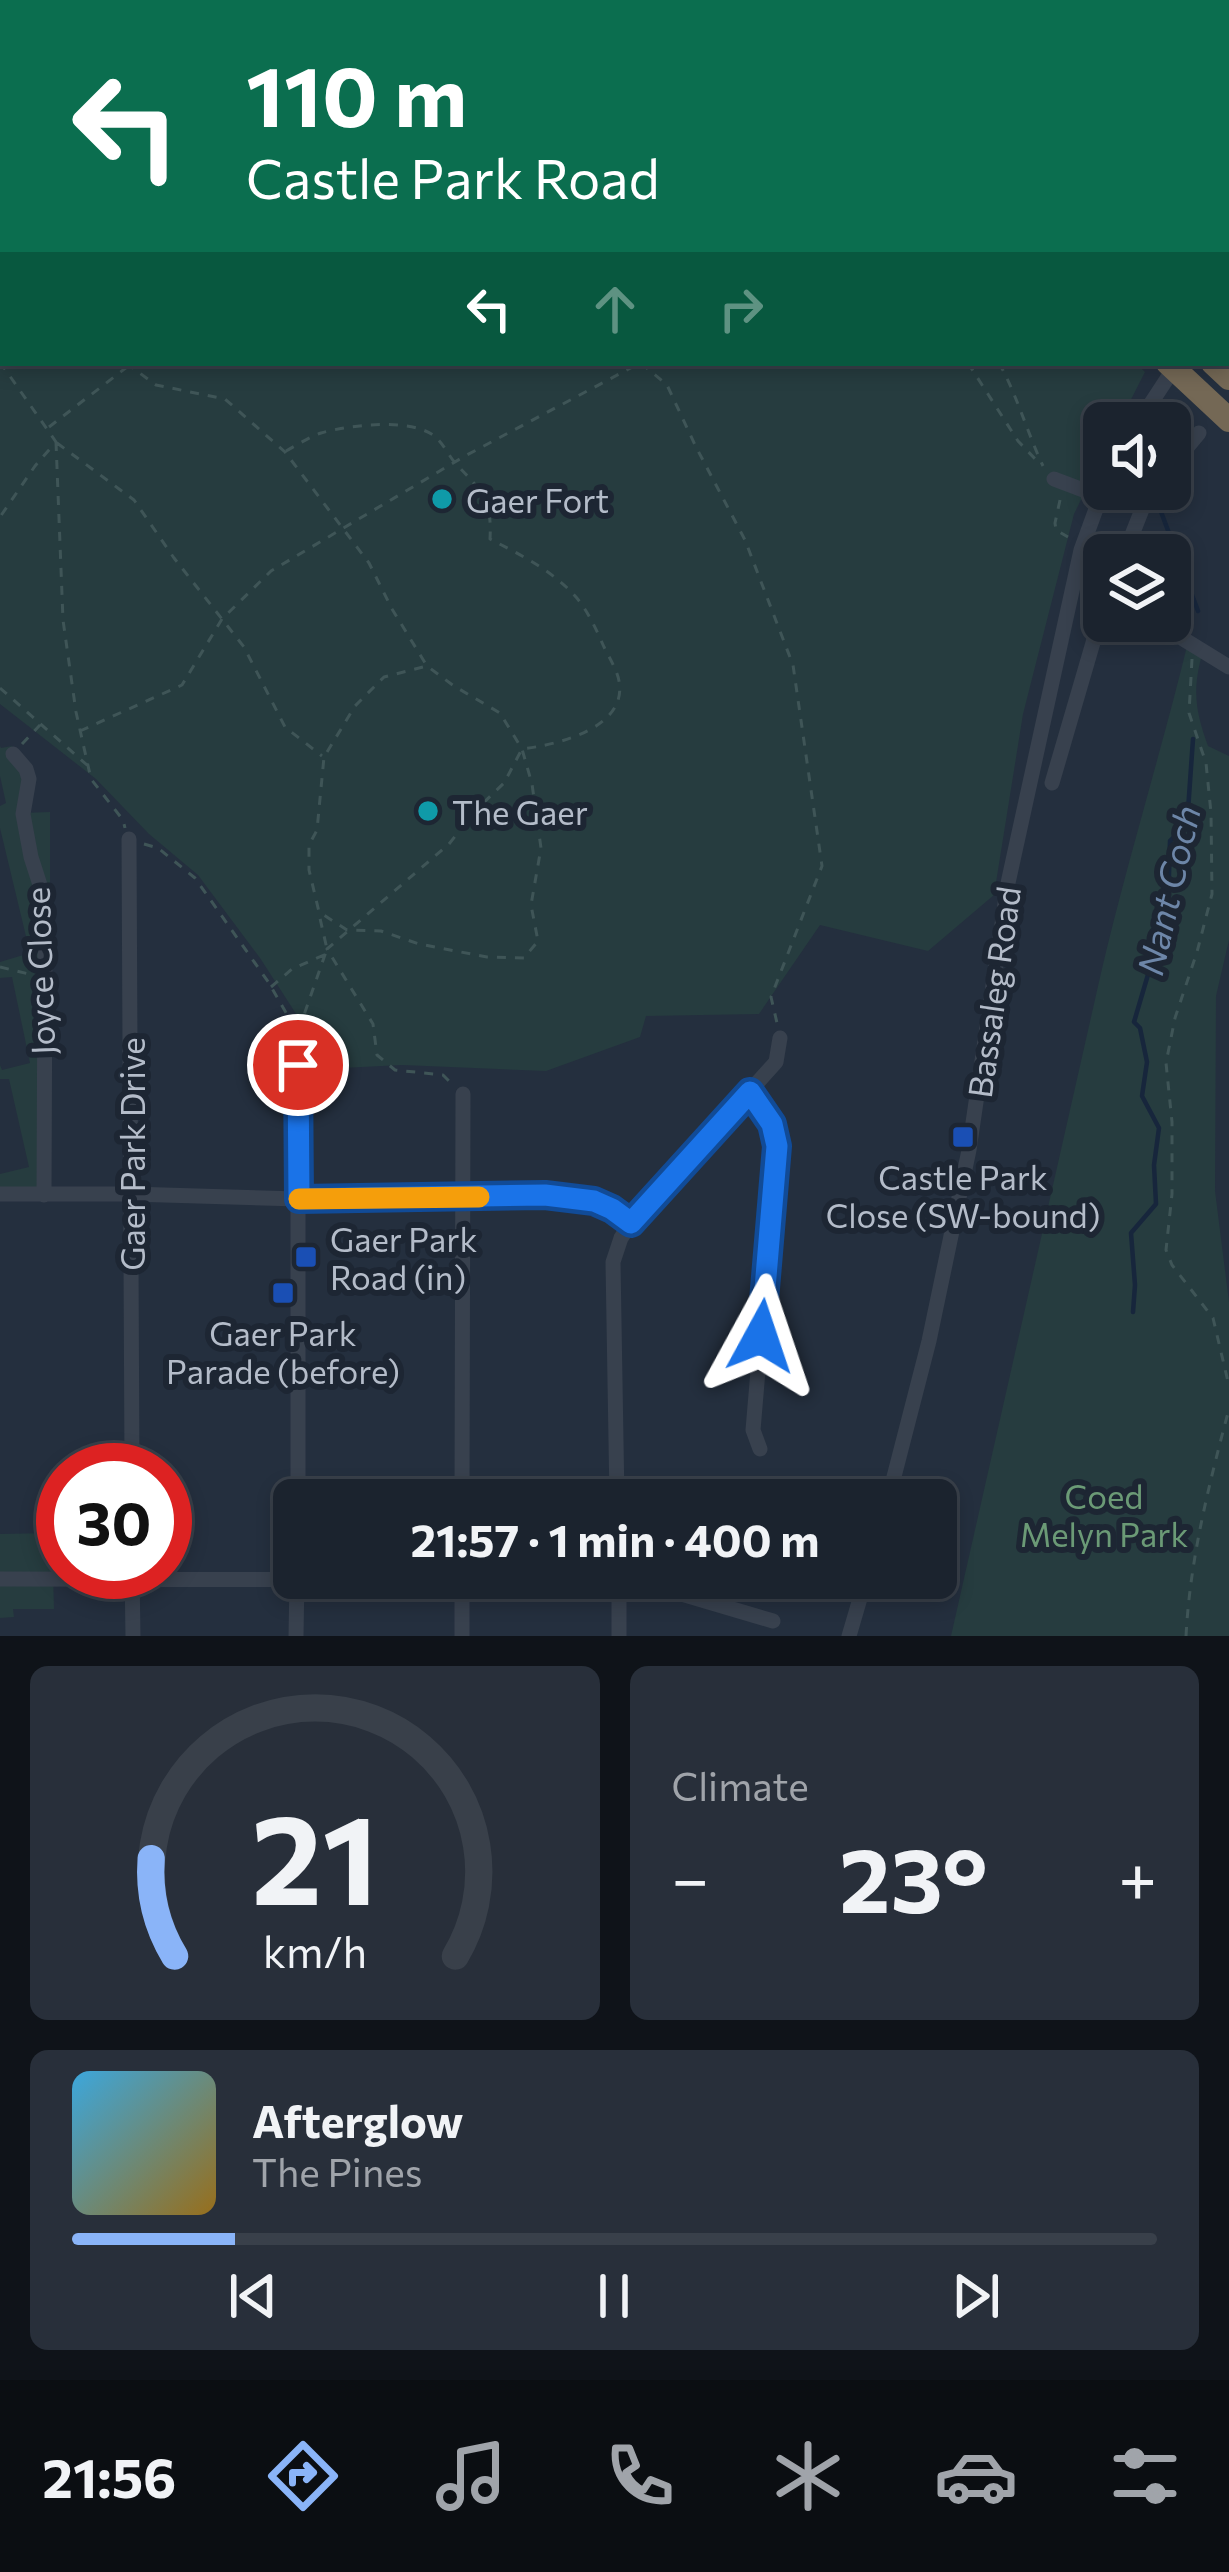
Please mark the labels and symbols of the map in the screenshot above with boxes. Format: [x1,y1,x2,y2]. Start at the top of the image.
place label: Gaer Fort [466,479,609,520]
marker: Gaer Fort [429,486,455,512]
place label: The Gaer [452,791,588,832]
marker: The Gaer [415,798,441,824]
water label: Nant Coch [1126,801,1208,979]
street label: Bassaleg Road [958,884,1028,1100]
street label: Joyce Close [16,886,62,1056]
pin [247,1014,349,1116]
street label: Gaer Park Drive [111,1037,152,1271]
marker: Castle Park Close (SW-bound) [950,1124,976,1150]
place label: Castle Park Close (SW-bound) [826,1156,1100,1235]
place label: Gaer Park Road (in) [330,1218,478,1297]
marker: Gaer Park Road (in) [293,1244,319,1270]
position arrow [698,1273,824,1399]
marker: Gaer Park Parade (before) [270,1280,296,1306]
place label: Gaer Park Parade (before) [166,1312,400,1391]
speed limit sign: 30 [36,1443,192,1599]
park label: Coed Melyn Park [1020,1475,1188,1554]

